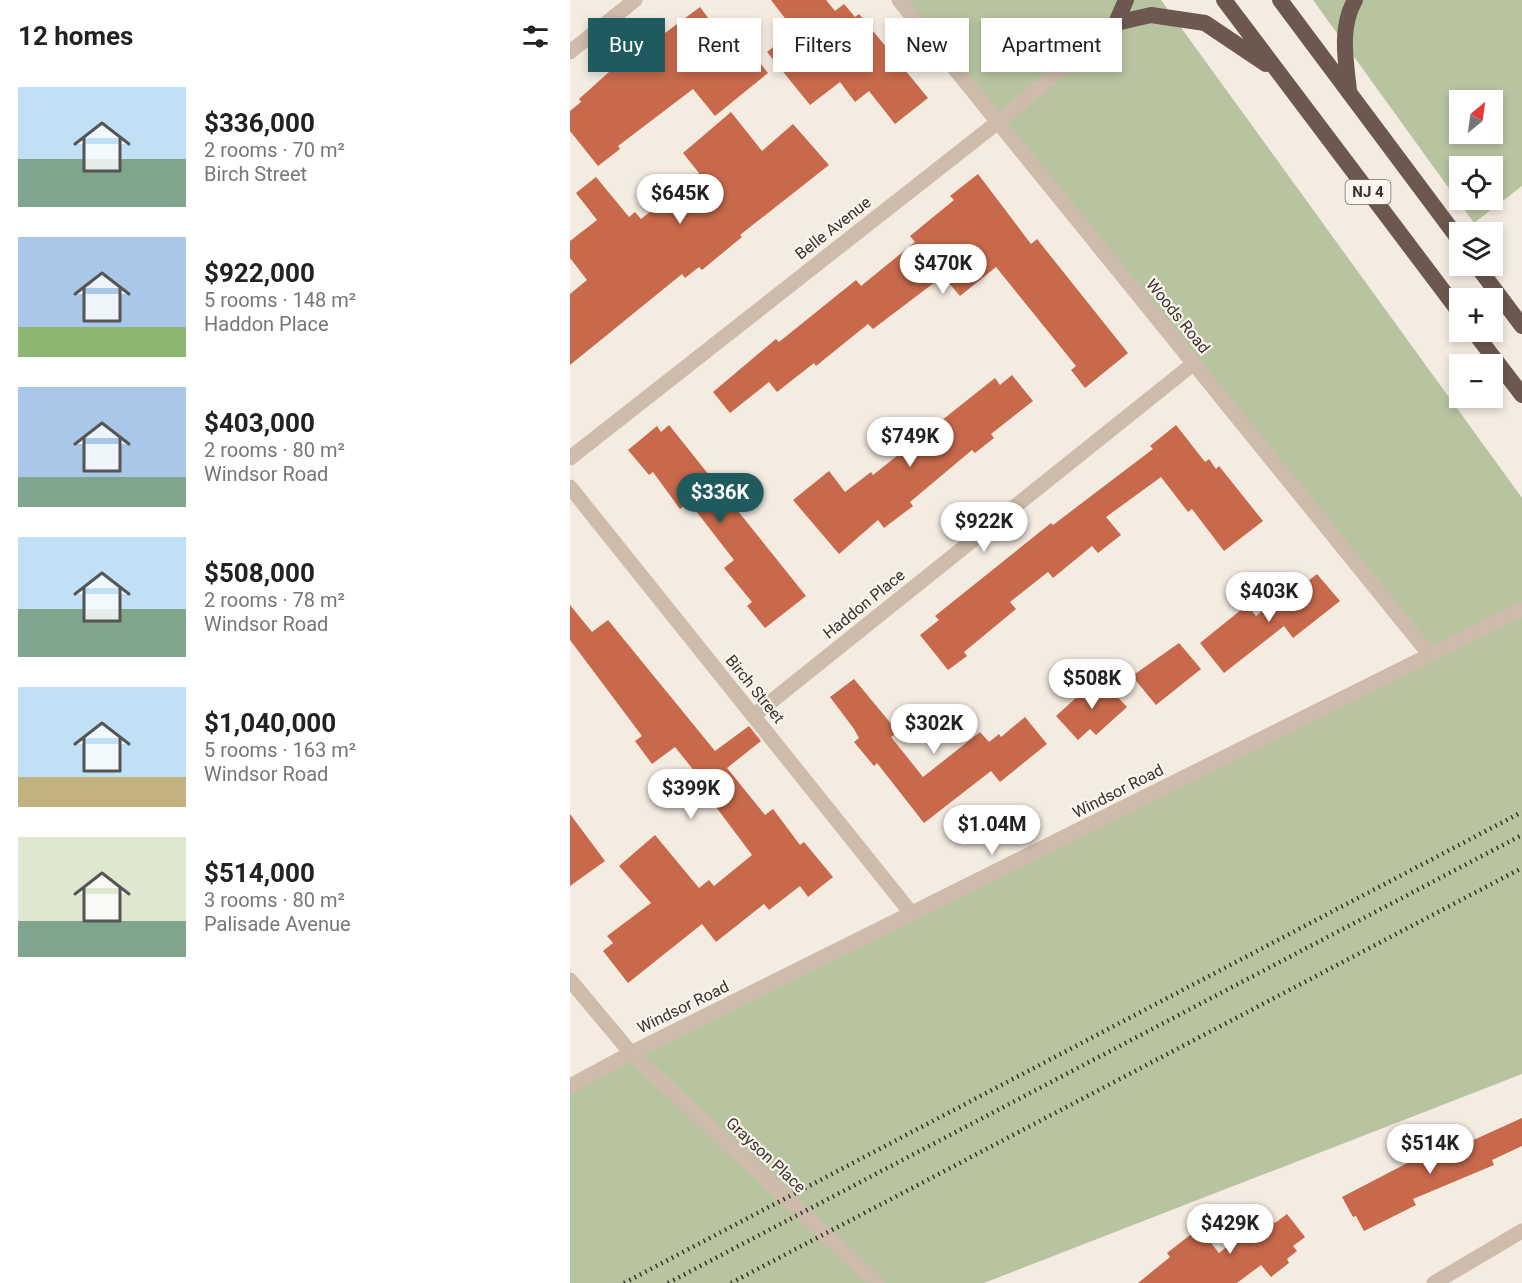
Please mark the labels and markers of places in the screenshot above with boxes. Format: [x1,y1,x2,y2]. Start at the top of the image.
pin: $645K [638,174,722,225]
pin: $470K [901,244,985,295]
pin: $749K [868,417,952,468]
pin: $336K [678,473,762,524]
pin: $922K [942,502,1026,553]
pin: $403K [1227,572,1311,623]
pin: $508K [1050,659,1134,710]
pin: $302K [892,704,976,755]
pin: $399K [649,769,733,820]
pin: $1.04M [943,805,1041,856]
pin: $514K [1388,1124,1472,1175]
pin: $429K [1188,1204,1272,1255]

